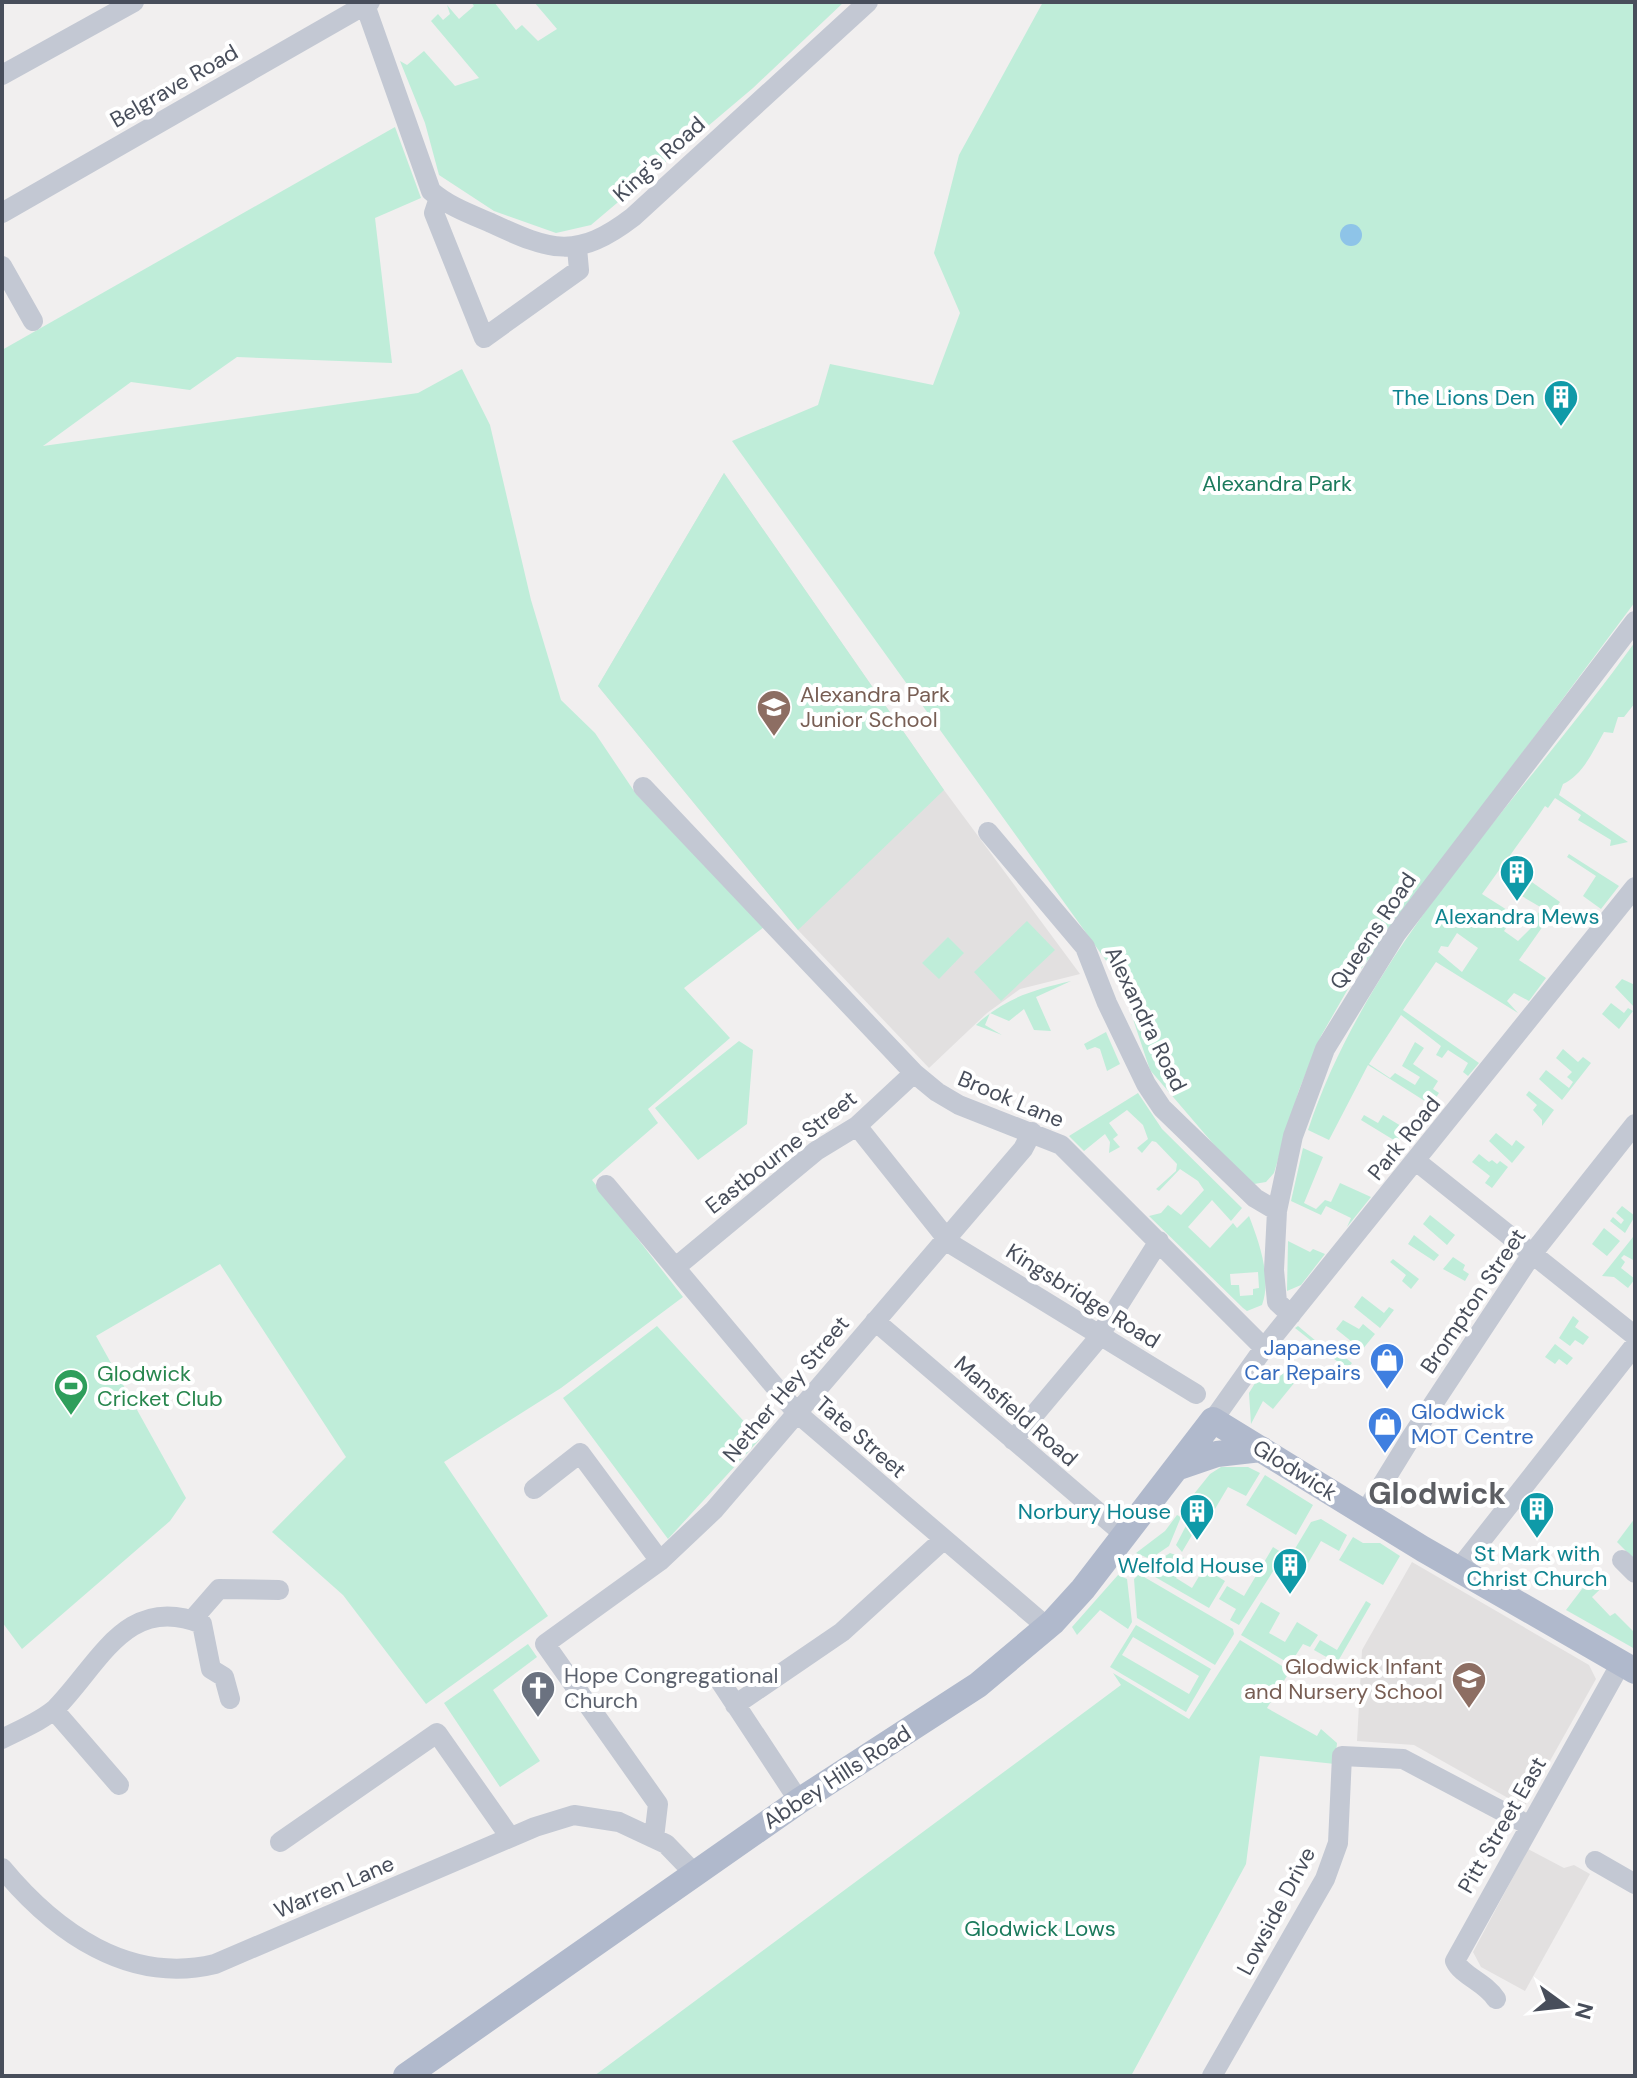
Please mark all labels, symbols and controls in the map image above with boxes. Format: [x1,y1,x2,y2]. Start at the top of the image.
street label: Belgrave Road [105,38,243,134]
street label: King's Road [607,110,711,208]
building icon: The Lions Den [1542,378,1580,428]
place label: The Lions Den [1392,383,1535,412]
park label: Alexandra Park [1202,469,1352,498]
place label: Alexandra Park Junior School [800,680,950,734]
school or university icon: Alexandra Park Junior School [755,688,793,738]
building icon: Alexandra Mews [1498,853,1536,903]
street label: Queens Road [1323,867,1423,995]
place label: Alexandra Mews [1434,902,1600,931]
street label: Alexandra Road [1098,942,1194,1096]
street label: Brook Lane [953,1064,1069,1134]
street label: Eastbourne Street [699,1084,863,1220]
street label: Park Road [1361,1090,1447,1186]
street label: Brompton Street [1414,1223,1532,1379]
street label: Kingsbridge Road [1000,1237,1166,1355]
street label: Nether Hey Street [716,1310,856,1468]
place label: Japanese Car Repairs [1244,1333,1361,1387]
shop icon: Japanese Car Repairs [1368,1341,1406,1391]
street label: Mansfield Road [948,1349,1084,1473]
place label: Glodwick Cricket Club [97,1359,223,1413]
sports icon: Glodwick Cricket Club [52,1367,90,1417]
street label: Tate Street [809,1390,913,1484]
place label: Glodwick MOT Centre [1411,1397,1534,1451]
shop icon: Glodwick MOT Centre [1366,1405,1404,1455]
street label: Glodwick [1247,1433,1343,1507]
district label: Glodwick [1368,1474,1506,1513]
building icon: St Mark with Christ Church [1518,1490,1556,1540]
building icon: Norbury House [1178,1492,1216,1542]
place label: Norbury House [1018,1497,1171,1526]
place label: St Mark with Christ Church [1467,1539,1607,1593]
building icon: Welfold House [1271,1546,1309,1596]
place label: Welfold House [1118,1551,1264,1580]
place label: Glodwick Infant and Nursery School [1244,1652,1443,1706]
school or university icon: Glodwick Infant and Nursery School [1450,1660,1488,1710]
place label: Hope Congregational Church [564,1661,778,1715]
church icon: Hope Congregational Church [519,1669,557,1719]
street label: Abbey Hills Road [758,1718,916,1836]
street label: Pitt Street East [1451,1752,1553,1898]
street label: Lowside Drive [1230,1842,1322,1980]
street label: Warren Lane [270,1849,398,1925]
park label: Glodwick Lows [964,1914,1116,1943]
north arrow [1525,1966,1605,2046]
text: N [1568,2000,1600,2023]

